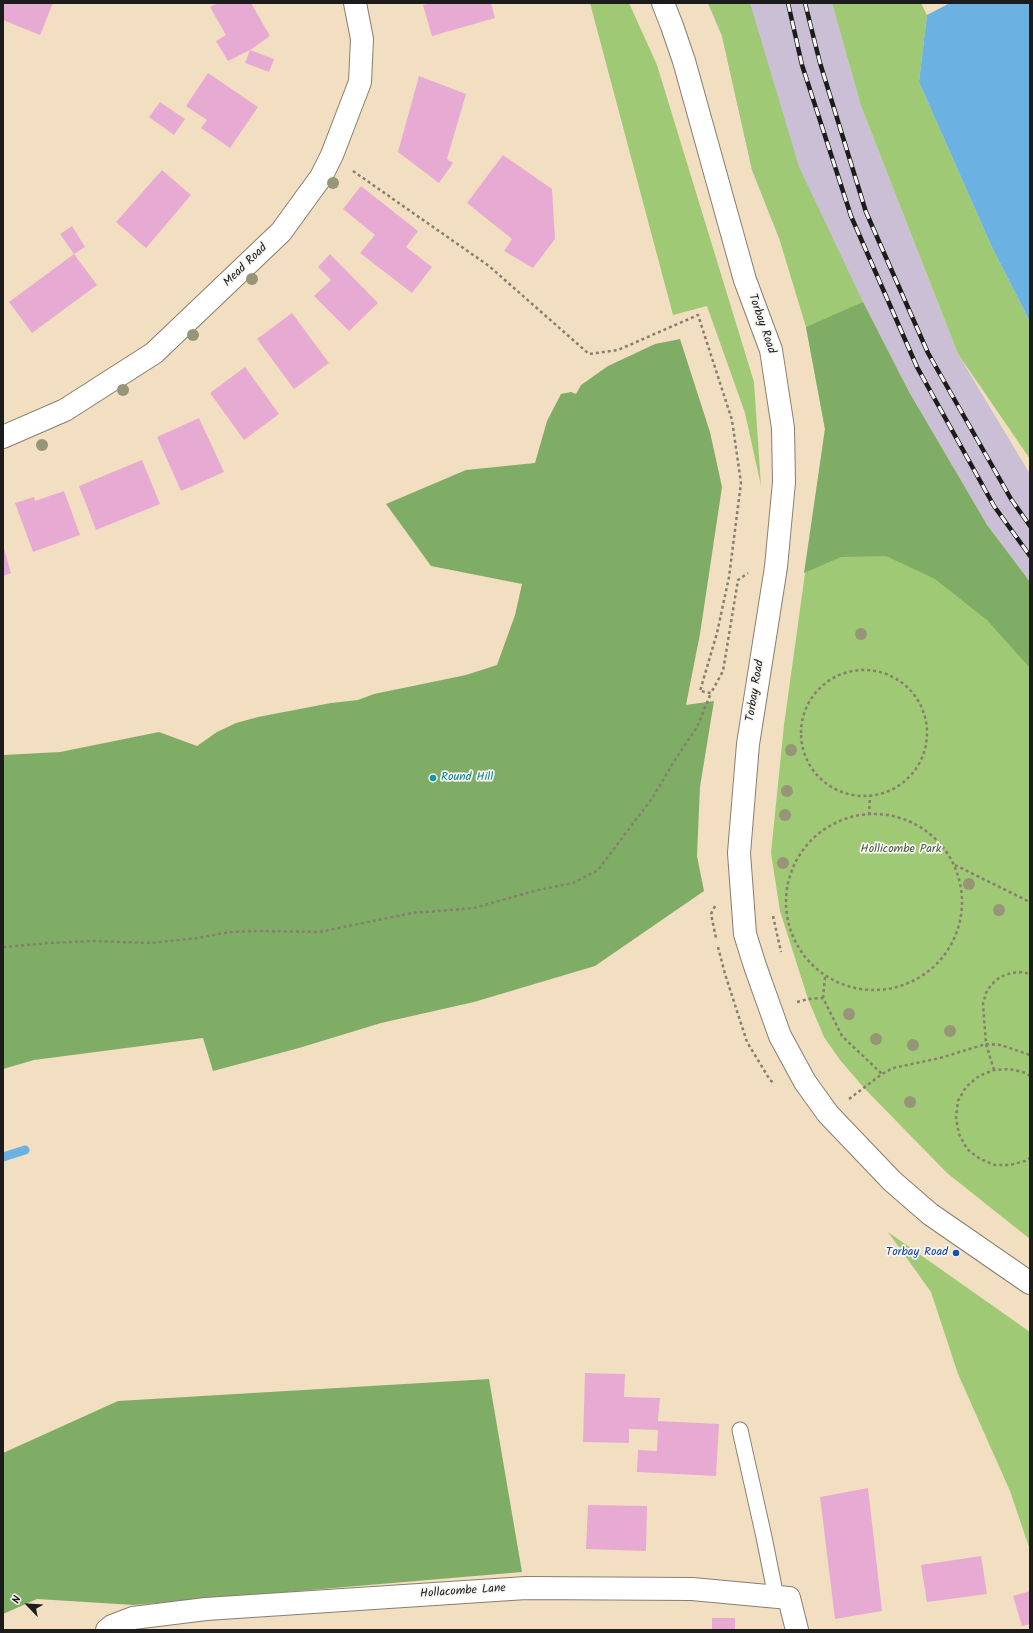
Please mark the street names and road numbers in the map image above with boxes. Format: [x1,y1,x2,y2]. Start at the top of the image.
street label: Mead Road [221,242,271,290]
street label: Torbay Road [744,292,778,356]
street label: Torbay Road [744,659,768,723]
street label: Hollacombe Lane [420,1582,506,1602]

